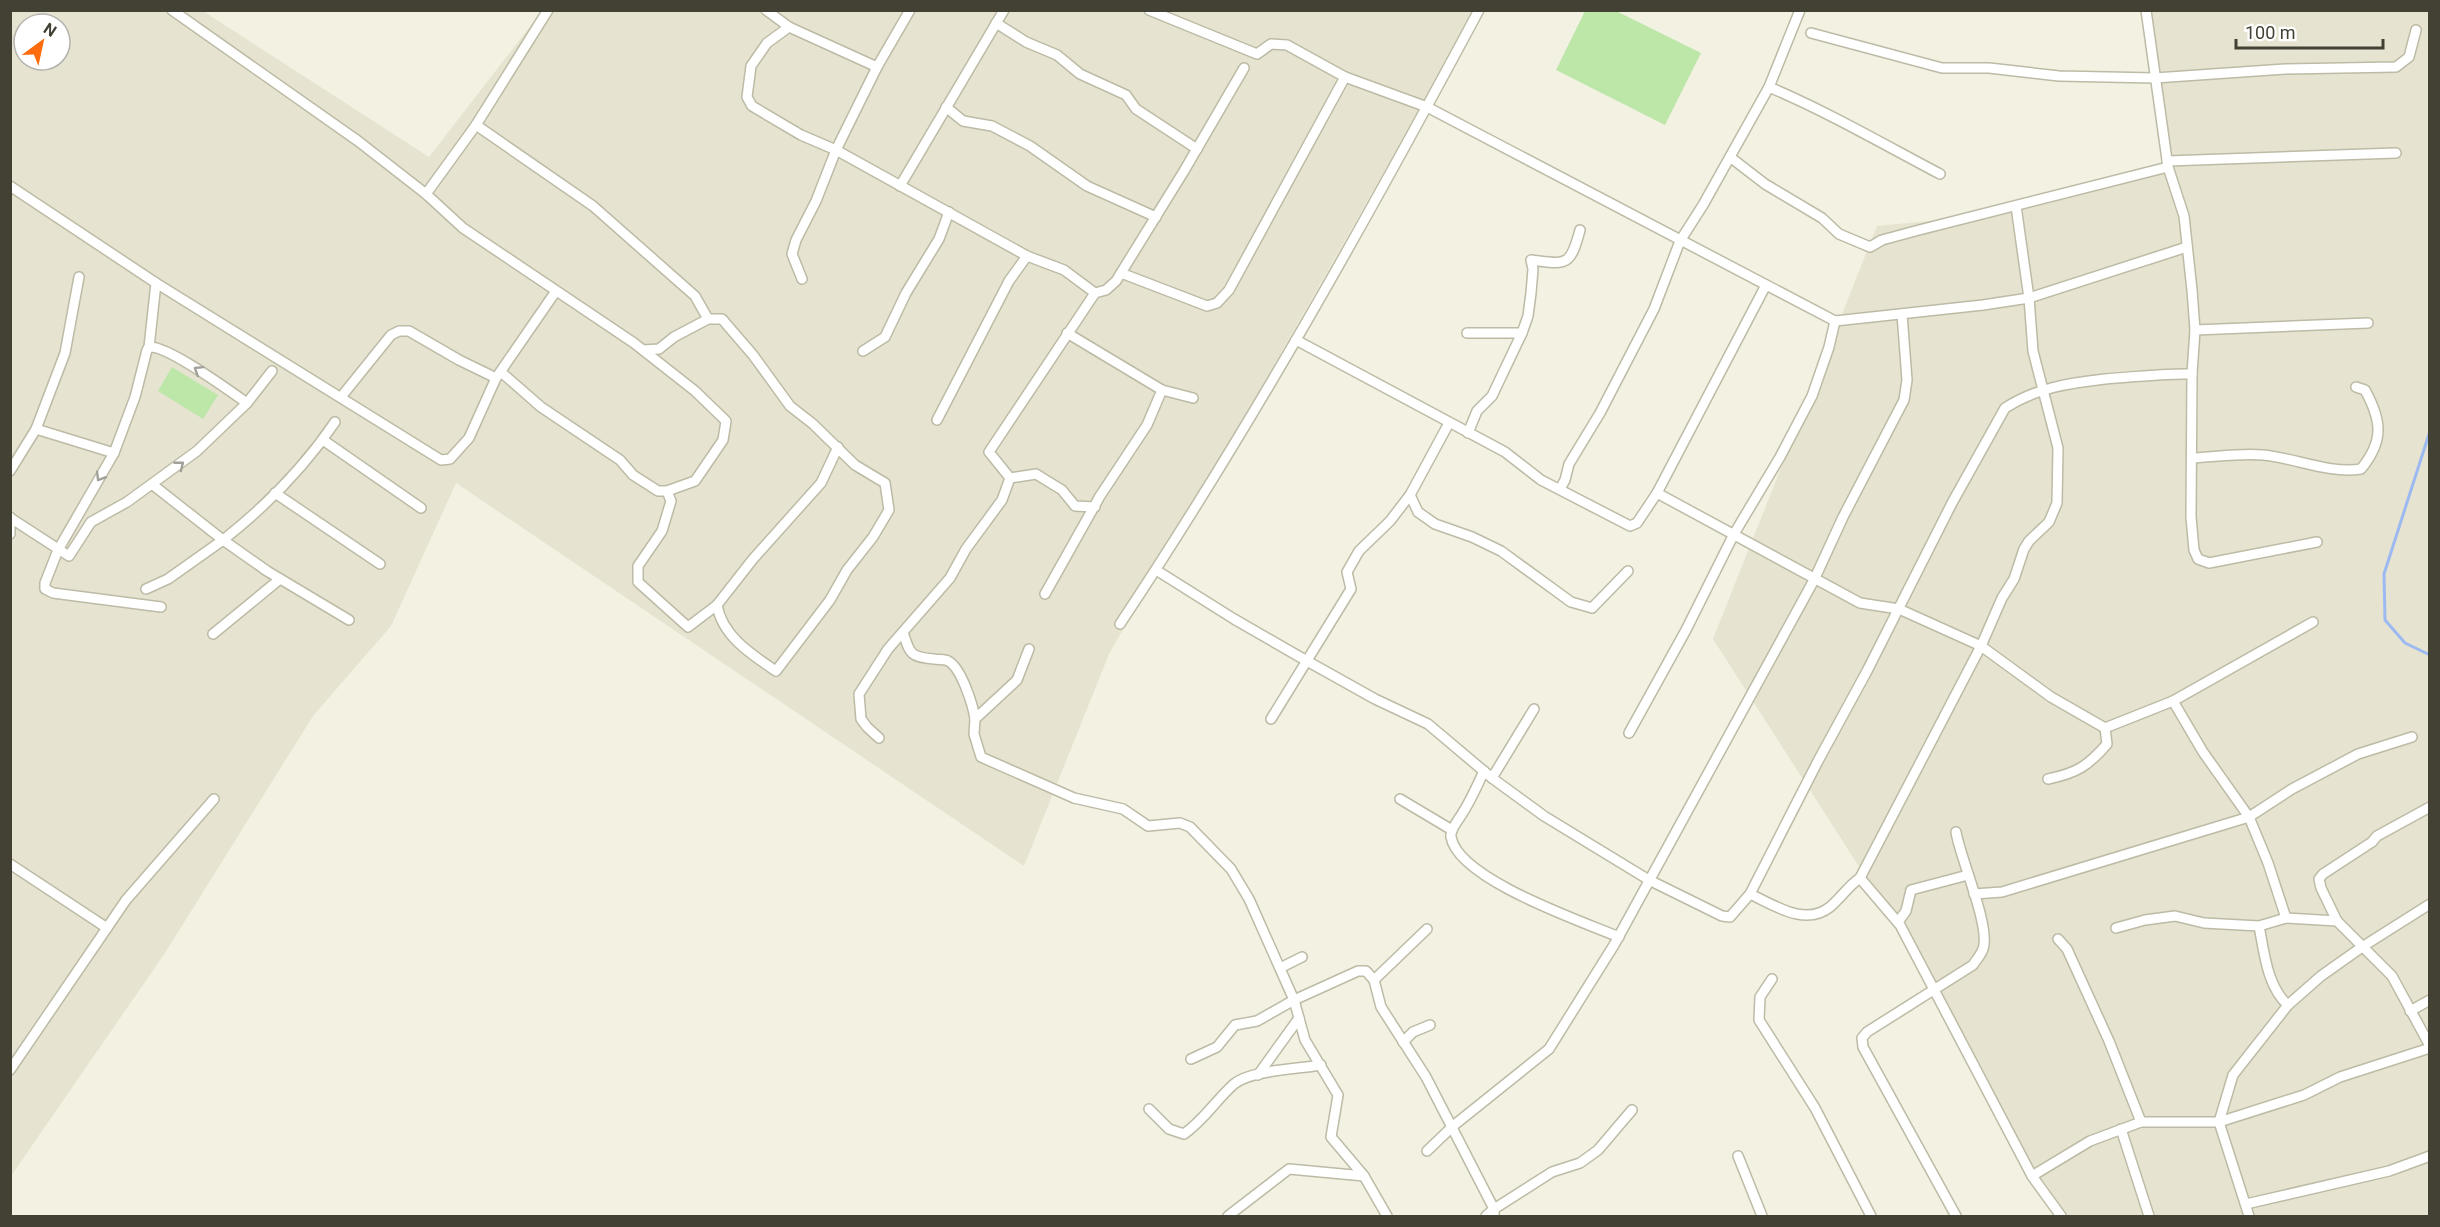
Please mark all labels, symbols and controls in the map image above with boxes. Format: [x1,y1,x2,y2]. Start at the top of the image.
north arrow [12,12,72,72]
scale bar [2236,12,2383,50]
text: N [40,19,60,41]
text: 100 m [2245,22,2296,43]
one-way arrow [194,367,205,378]
one-way arrow [173,462,184,473]
one-way arrow [95,471,107,481]

